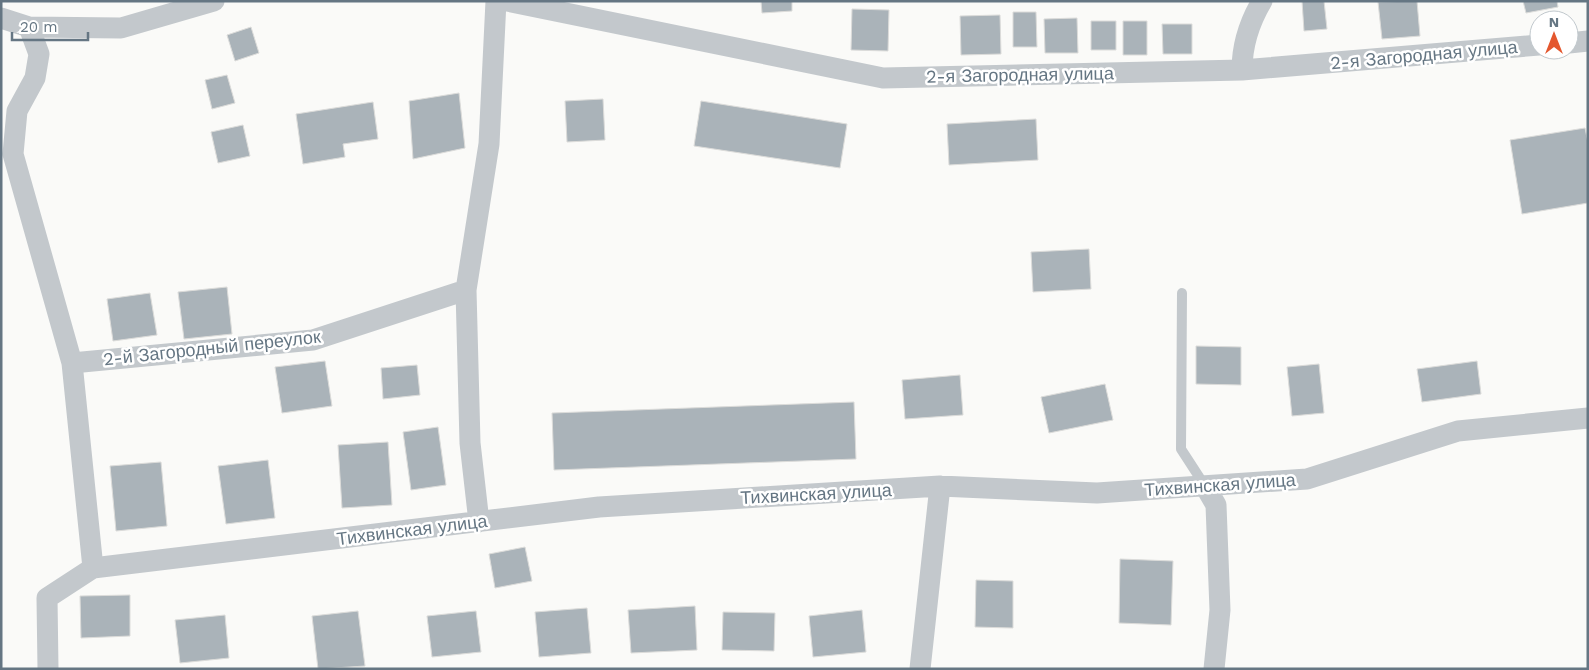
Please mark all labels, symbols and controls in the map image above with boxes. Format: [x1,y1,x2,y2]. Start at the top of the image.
scale bar [12,10,89,42]
north arrow [1529,10,1579,60]
text: N [1549,14,1559,30]
text: 20 m [20,18,58,36]
street label: 2-я Загородная улица [1330,36,1519,73]
street label: 2-я Загородная улица [926,62,1115,87]
street label: 2-й Загородный переулок [102,326,322,369]
street label: Тихвинская улица [1144,469,1297,500]
street label: Тихвинская улица [740,479,893,508]
street label: Тихвинская улица [335,510,489,549]

